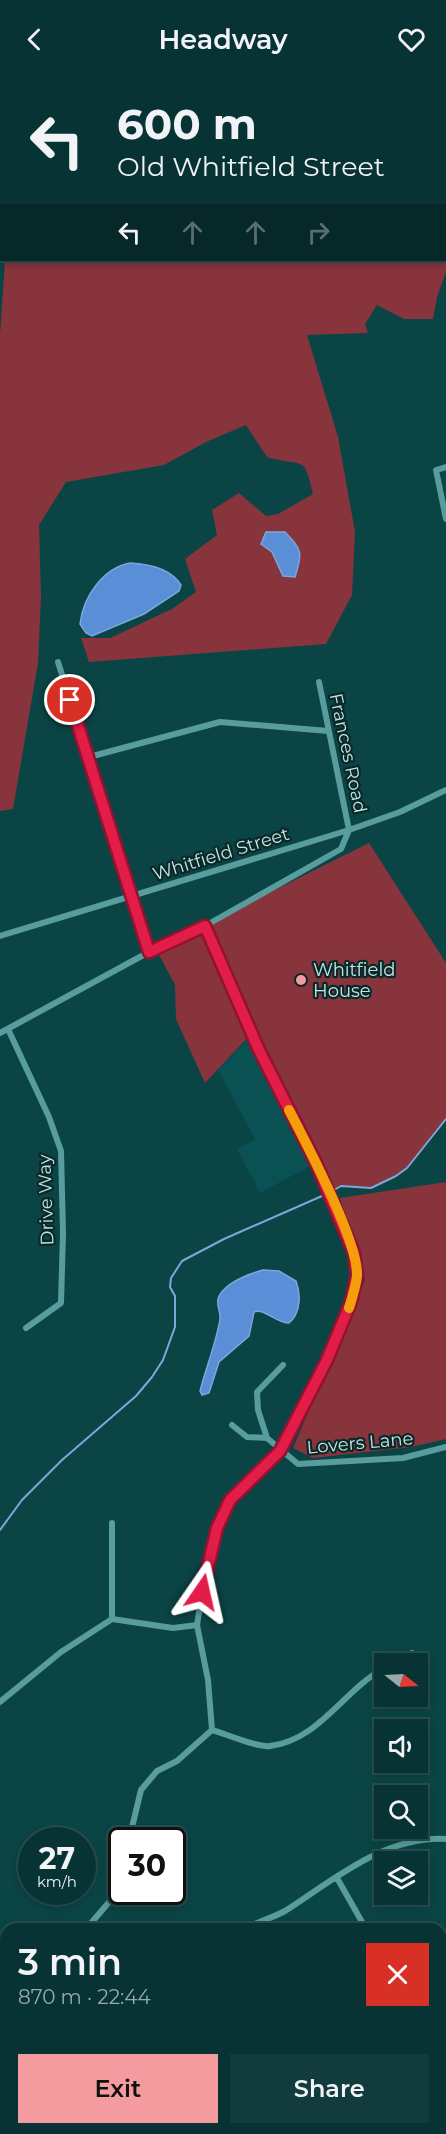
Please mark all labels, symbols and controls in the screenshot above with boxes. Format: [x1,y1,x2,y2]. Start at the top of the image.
icon: back [18,23,51,56]
text: Headway [158,23,288,56]
icon: heart [395,23,428,56]
text: 600 m [117,98,257,150]
icon: left [18,102,96,180]
text: Old Whitfield Street [117,150,385,183]
icon: left [113,216,146,249]
icon: ahead [176,216,209,249]
icon: ahead [239,216,272,249]
icon: right [302,216,335,249]
pin [44,674,95,725]
icon: arrive [53,683,86,716]
street label: Frances Road [325,691,371,815]
street label: Whitfield Street [150,823,292,885]
place label: Whitfield House [313,959,395,1002]
marker: Whitfield House [294,973,308,987]
street label: Drive Way [33,1154,59,1246]
street label: Lovers Lane [306,1427,414,1459]
position arrow [170,1560,234,1624]
north arrow [374,1653,428,1707]
map controls [374,1653,428,1905]
button: sound [374,1719,428,1773]
button: search [374,1785,428,1839]
speed limit sign: 30 [108,1827,186,1905]
text: 27 [39,1840,75,1877]
button: layers [374,1851,428,1905]
text: km/h [37,1872,77,1891]
text: 3 min [18,1940,122,1984]
button: close [366,1943,429,2006]
text: 870 m · 22:44 [18,1985,151,2009]
button: Exit [18,2054,218,2123]
button: Share [230,2054,429,2123]

